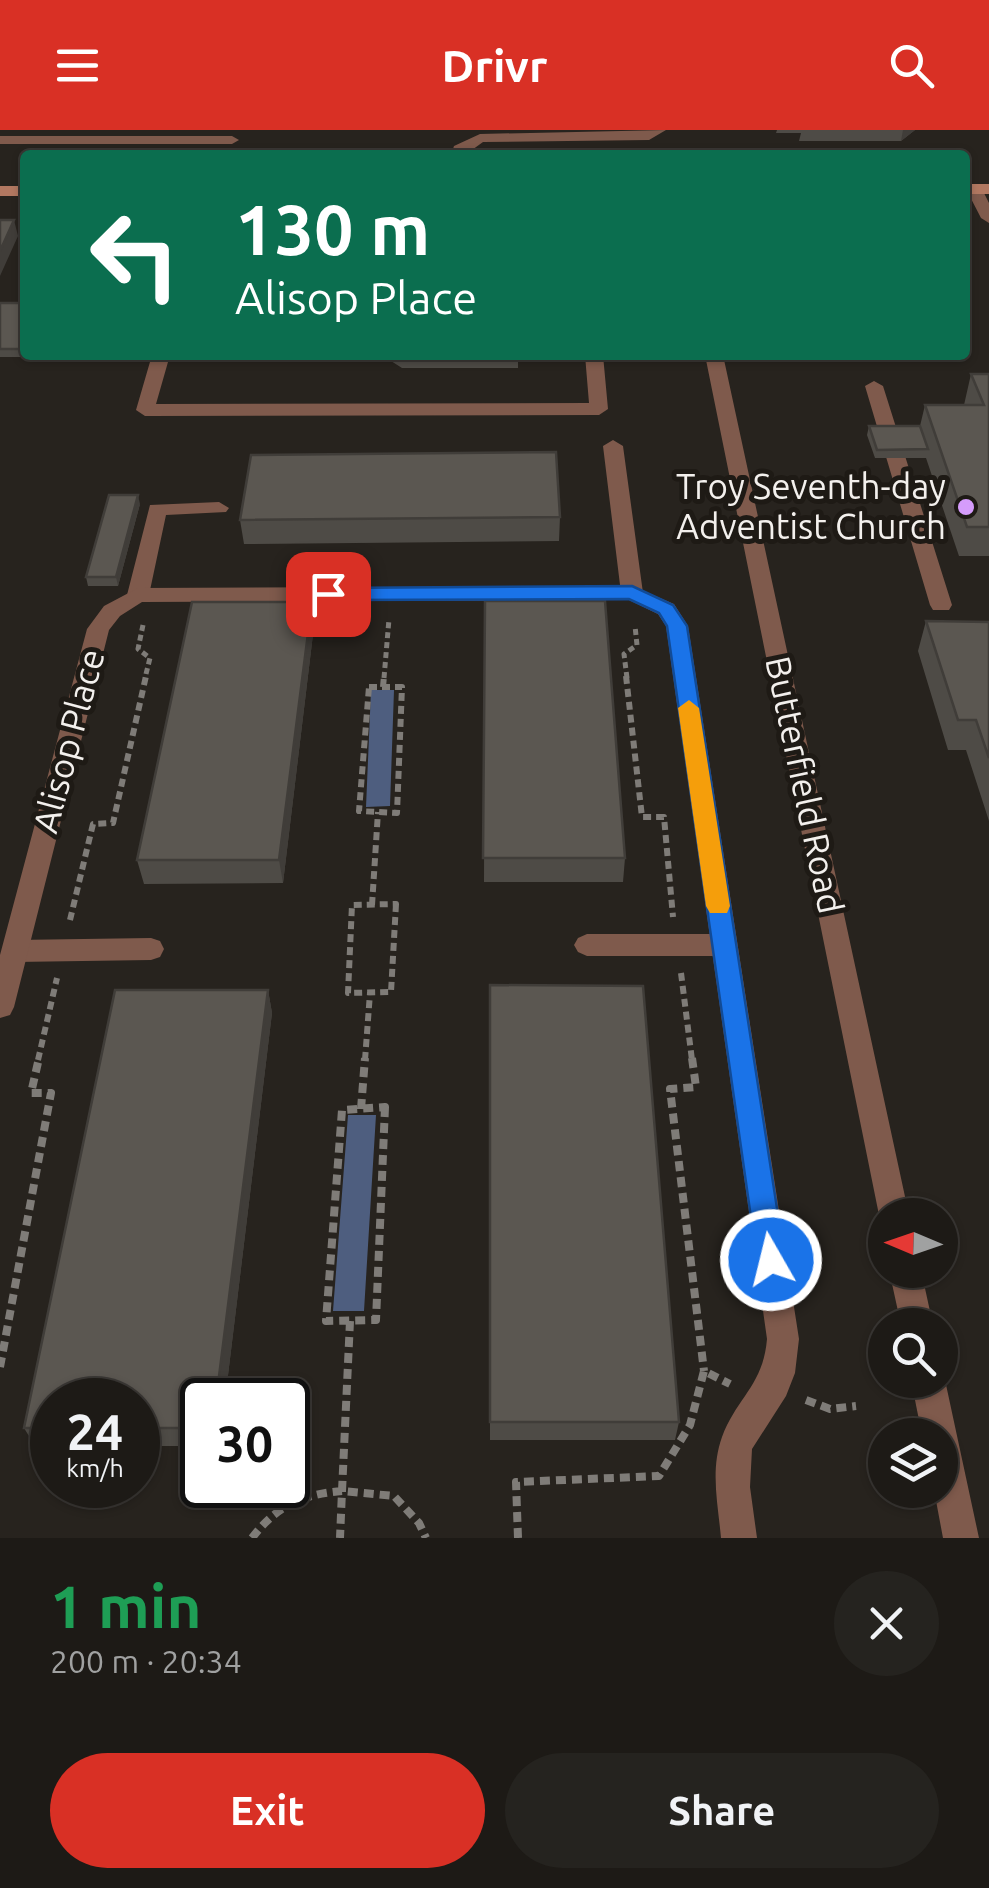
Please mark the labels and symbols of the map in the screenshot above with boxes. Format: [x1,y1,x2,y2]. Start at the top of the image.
place label: Troy Seventh-day Adventist Church [676,466,946,546]
marker: Troy Seventh-day Adventist Church [955,496,977,518]
pin [286,552,371,637]
street label: Alisop Place [24,645,112,837]
street label: Butterfield Road [758,653,852,917]
north arrow [868,1198,958,1288]
position arrow [719,1208,823,1312]
speed limit sign: 30 [180,1378,310,1508]

